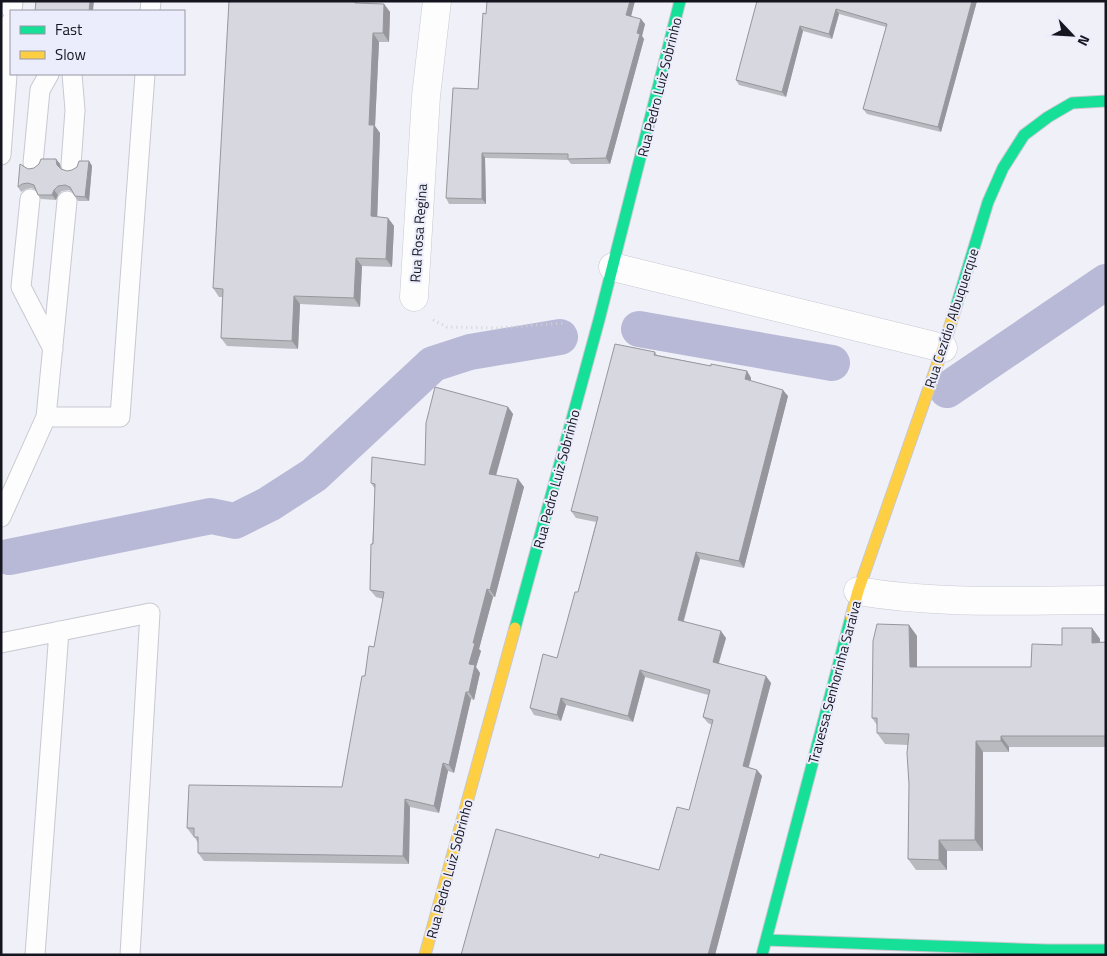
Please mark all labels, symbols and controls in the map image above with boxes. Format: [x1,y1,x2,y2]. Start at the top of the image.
legend [10,10,185,75]
north arrow [1047,10,1097,60]
street label: Rua Pedro Luiz Sobrinho [631,15,687,159]
text: Fast [55,18,83,41]
text: N [1073,32,1096,50]
text: Slow [55,43,86,66]
street label: Rua Rosa Regina [404,183,432,283]
street label: Rua Cezídio Albuquerque [918,245,984,391]
street label: Rua Pedro Luiz Sobrinho [527,407,585,551]
street label: Travessa Senhorinha Saraiva [802,598,866,766]
street label: Rua Pedro Luiz Sobrinho [420,797,478,941]

